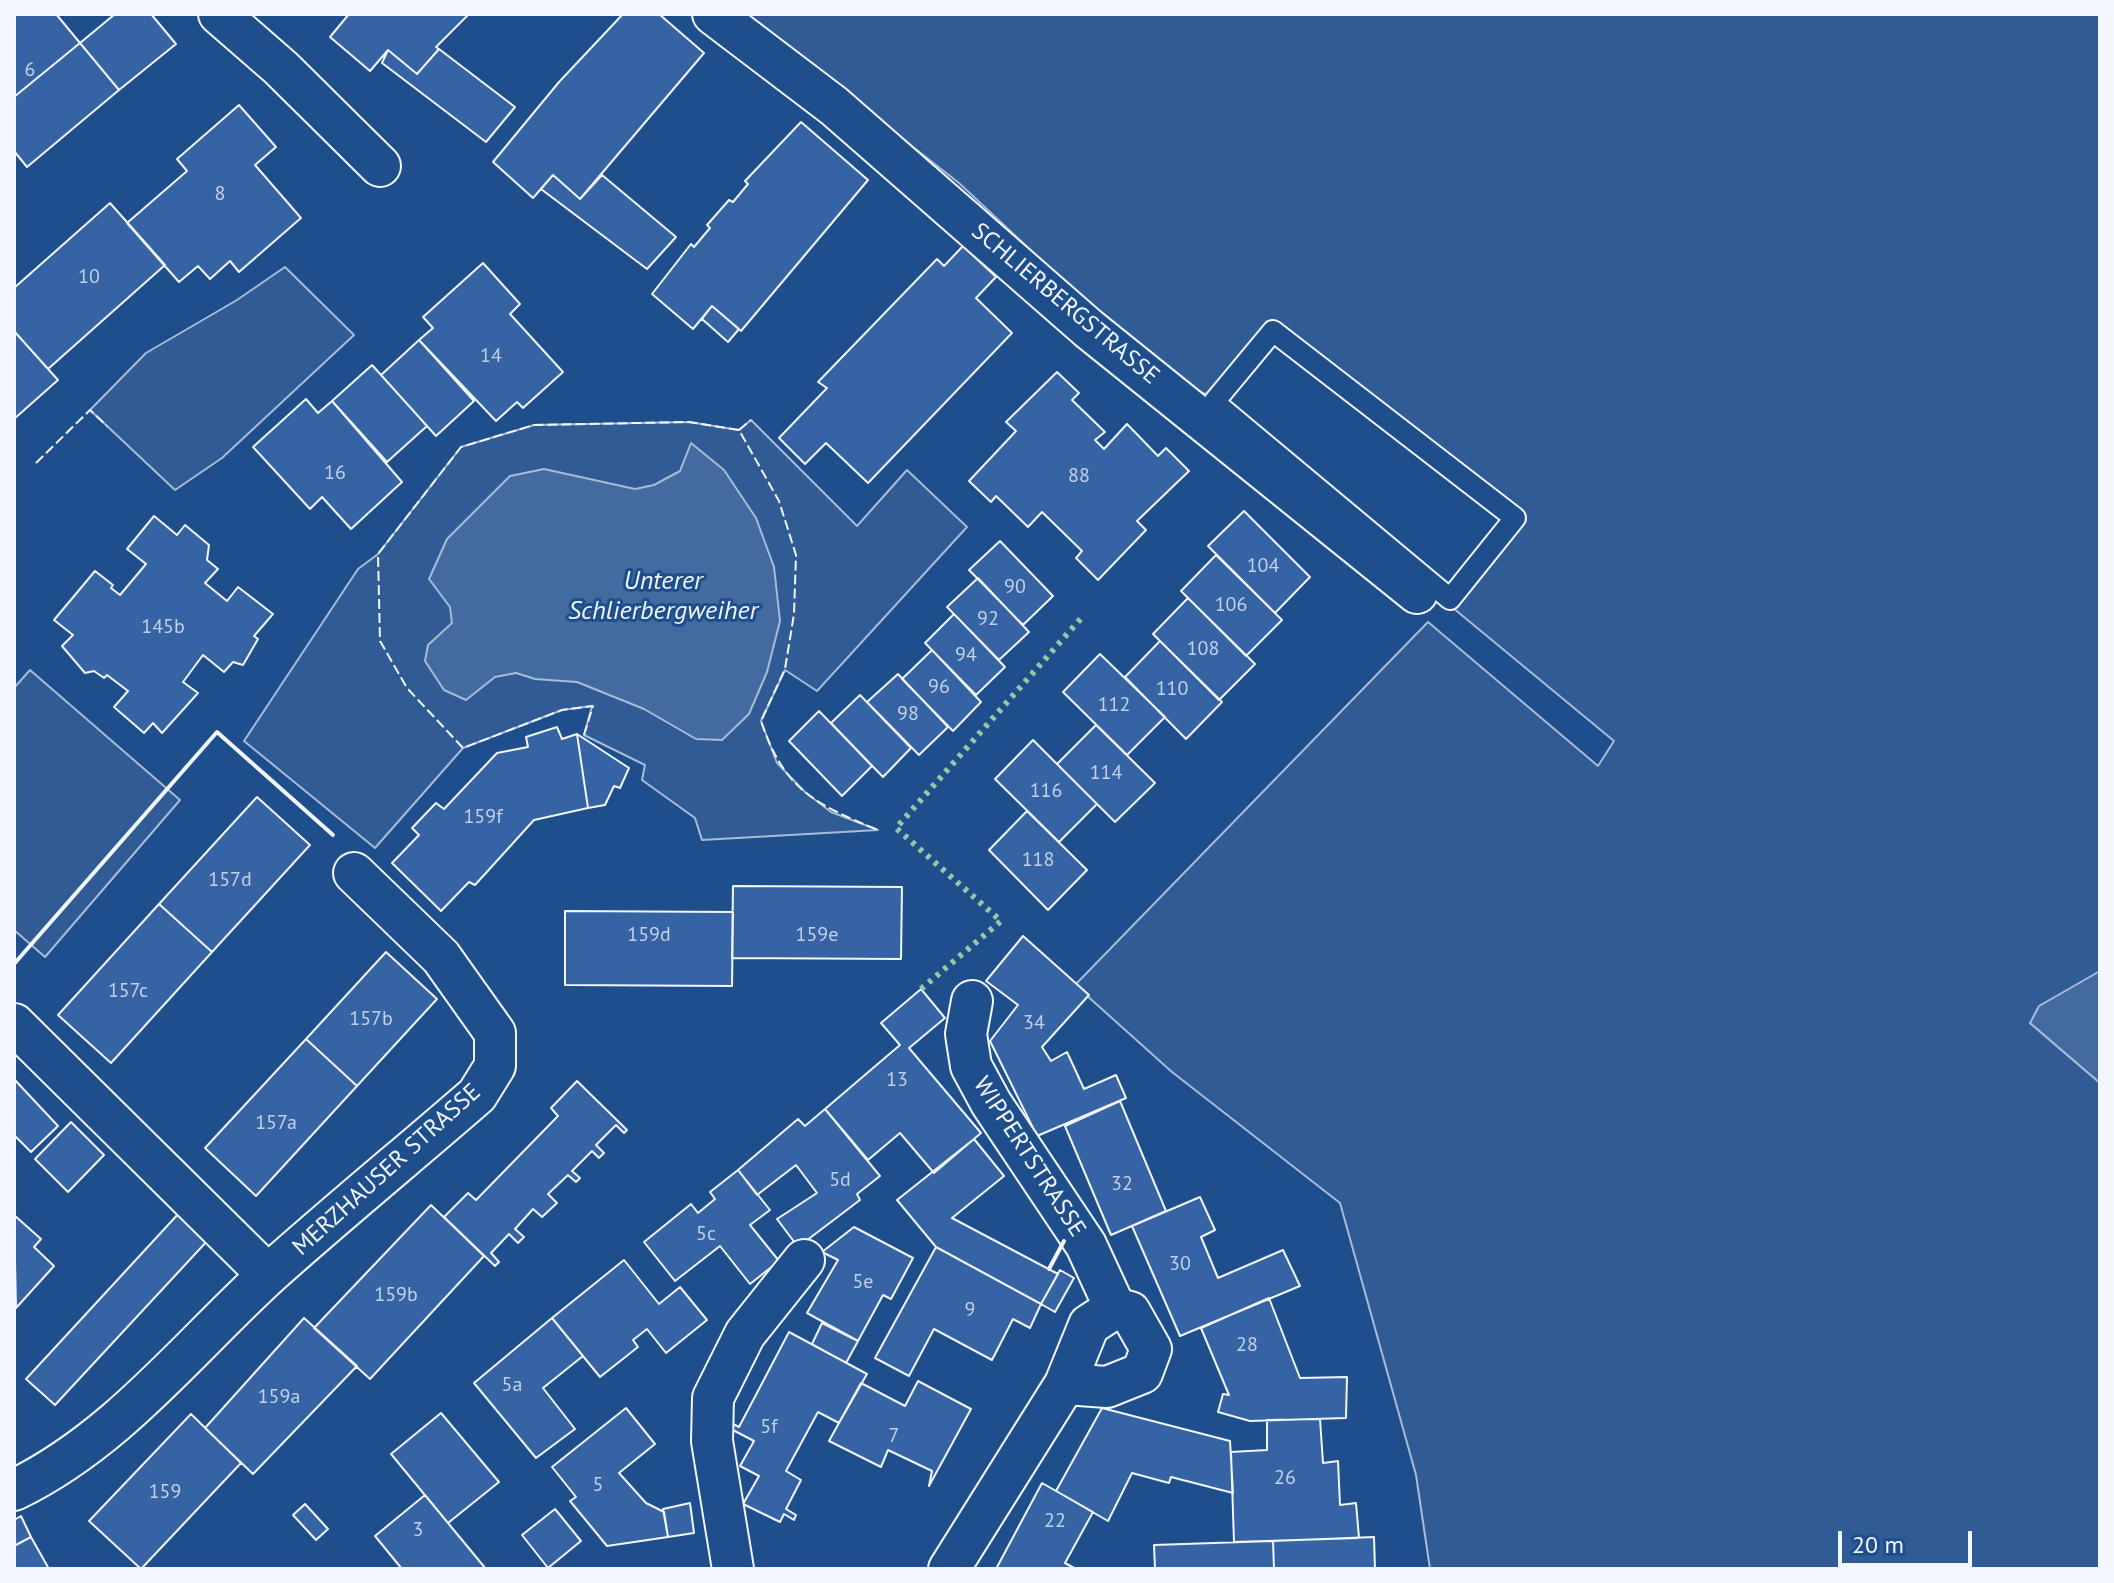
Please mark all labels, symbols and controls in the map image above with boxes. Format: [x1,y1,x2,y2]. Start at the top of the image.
house number: 6 [25,58,35,82]
house number: 8 [215,182,225,206]
street label: SCHLIERBERGSTRASSE [965,217,1165,391]
house number: 10 [78,265,100,289]
house number: 14 [480,344,502,368]
house number: 16 [324,461,346,485]
house number: 88 [1068,464,1090,488]
house number: 104 [1247,554,1279,578]
water label: Unterer Schlierbergweiher [568,566,758,628]
house number: 90 [1004,575,1026,599]
house number: 106 [1215,593,1247,617]
house number: 92 [977,607,999,631]
house number: 145b [141,615,185,639]
house number: 108 [1187,637,1219,661]
house number: 94 [955,643,977,667]
house number: 96 [928,675,950,699]
house number: 110 [1156,677,1188,701]
house number: 112 [1098,693,1130,717]
house number: 98 [897,702,919,726]
house number: 114 [1090,761,1122,785]
house number: 116 [1030,779,1062,803]
house number: 159f [463,805,503,829]
house number: 118 [1022,848,1054,872]
house number: 157d [208,868,252,892]
house number: 159d [627,923,671,947]
house number: 159e [796,923,838,947]
house number: 157c [108,979,148,1003]
house number: 157b [349,1007,393,1031]
house number: 34 [1023,1011,1045,1035]
house number: 13 [886,1068,908,1092]
street label: WIPPERTSTRASSE [967,1072,1091,1242]
street label: MERZHAUSER STRASSE [287,1078,487,1262]
house number: 157a [255,1111,297,1135]
house number: 5d [829,1168,851,1192]
house number: 32 [1111,1172,1133,1196]
house number: 5c [696,1222,716,1246]
house number: 30 [1169,1252,1191,1276]
house number: 5e [852,1270,874,1294]
house number: 159b [374,1283,418,1307]
house number: 9 [965,1298,975,1322]
house number: 28 [1236,1333,1258,1357]
house number: 5a [502,1373,522,1397]
house number: 159a [258,1385,300,1409]
house number: 5f [760,1415,778,1439]
house number: 7 [889,1424,899,1448]
house number: 26 [1274,1466,1296,1490]
house number: 5 [593,1473,603,1497]
house number: 159 [149,1480,181,1504]
house number: 22 [1044,1509,1066,1533]
scale bar [1842,1515,1976,1565]
house number: 3 [413,1518,423,1542]
text: 20 m [1852,1529,1904,1560]

